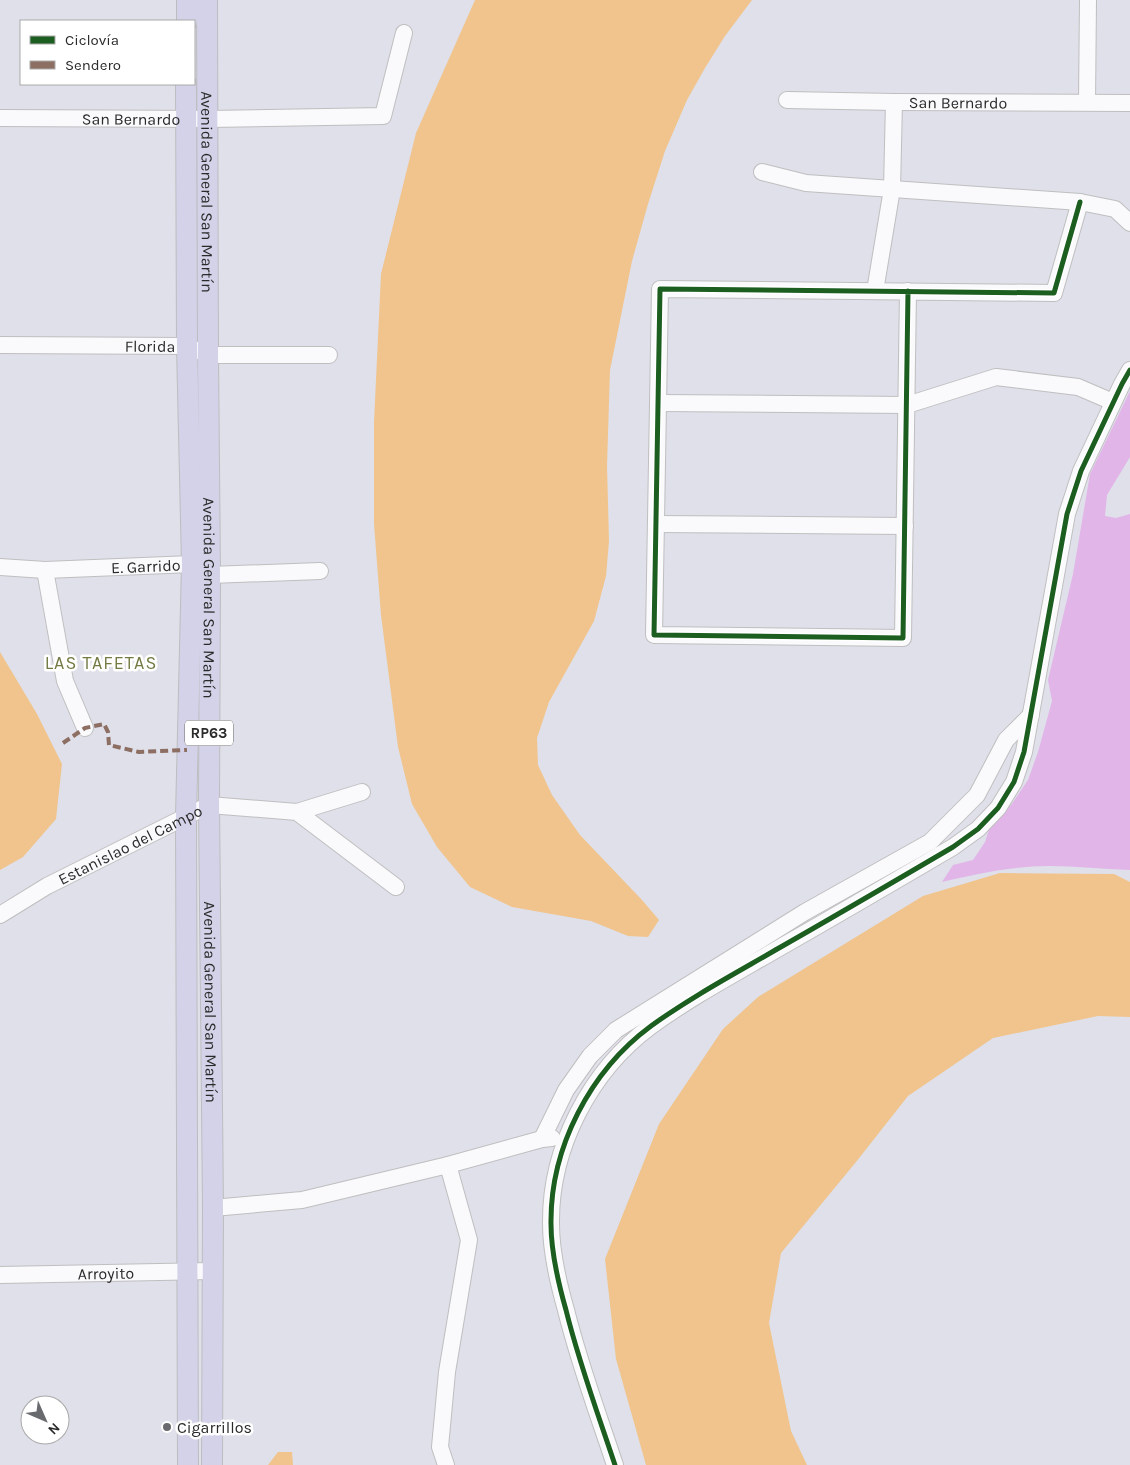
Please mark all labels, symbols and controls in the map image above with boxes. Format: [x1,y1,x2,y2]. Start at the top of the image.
legend [20,20,195,85]
text: Ciclovía [65,31,119,49]
text: Sendero [65,56,121,74]
street label: Avenida General San Martín [197,91,217,293]
street label: San Bernardo [909,93,1007,112]
street label: San Bernardo [82,109,180,129]
street label: Florida [125,337,175,356]
street label: Avenida General San Martín [199,497,219,699]
street label: E. Garrido [111,555,181,577]
district label: LAS TAFETAS [45,652,157,674]
road number: RP63 [185,720,233,746]
street label: Estanislao del Campo [55,801,205,889]
street label: Avenida General San Martín [200,901,221,1103]
street label: Arroyito [78,1263,134,1284]
north arrow [20,1395,70,1445]
place label: Cigarrillos [177,1418,252,1437]
text: N [44,1419,63,1438]
marker: Cigarrillos [161,1421,173,1433]

